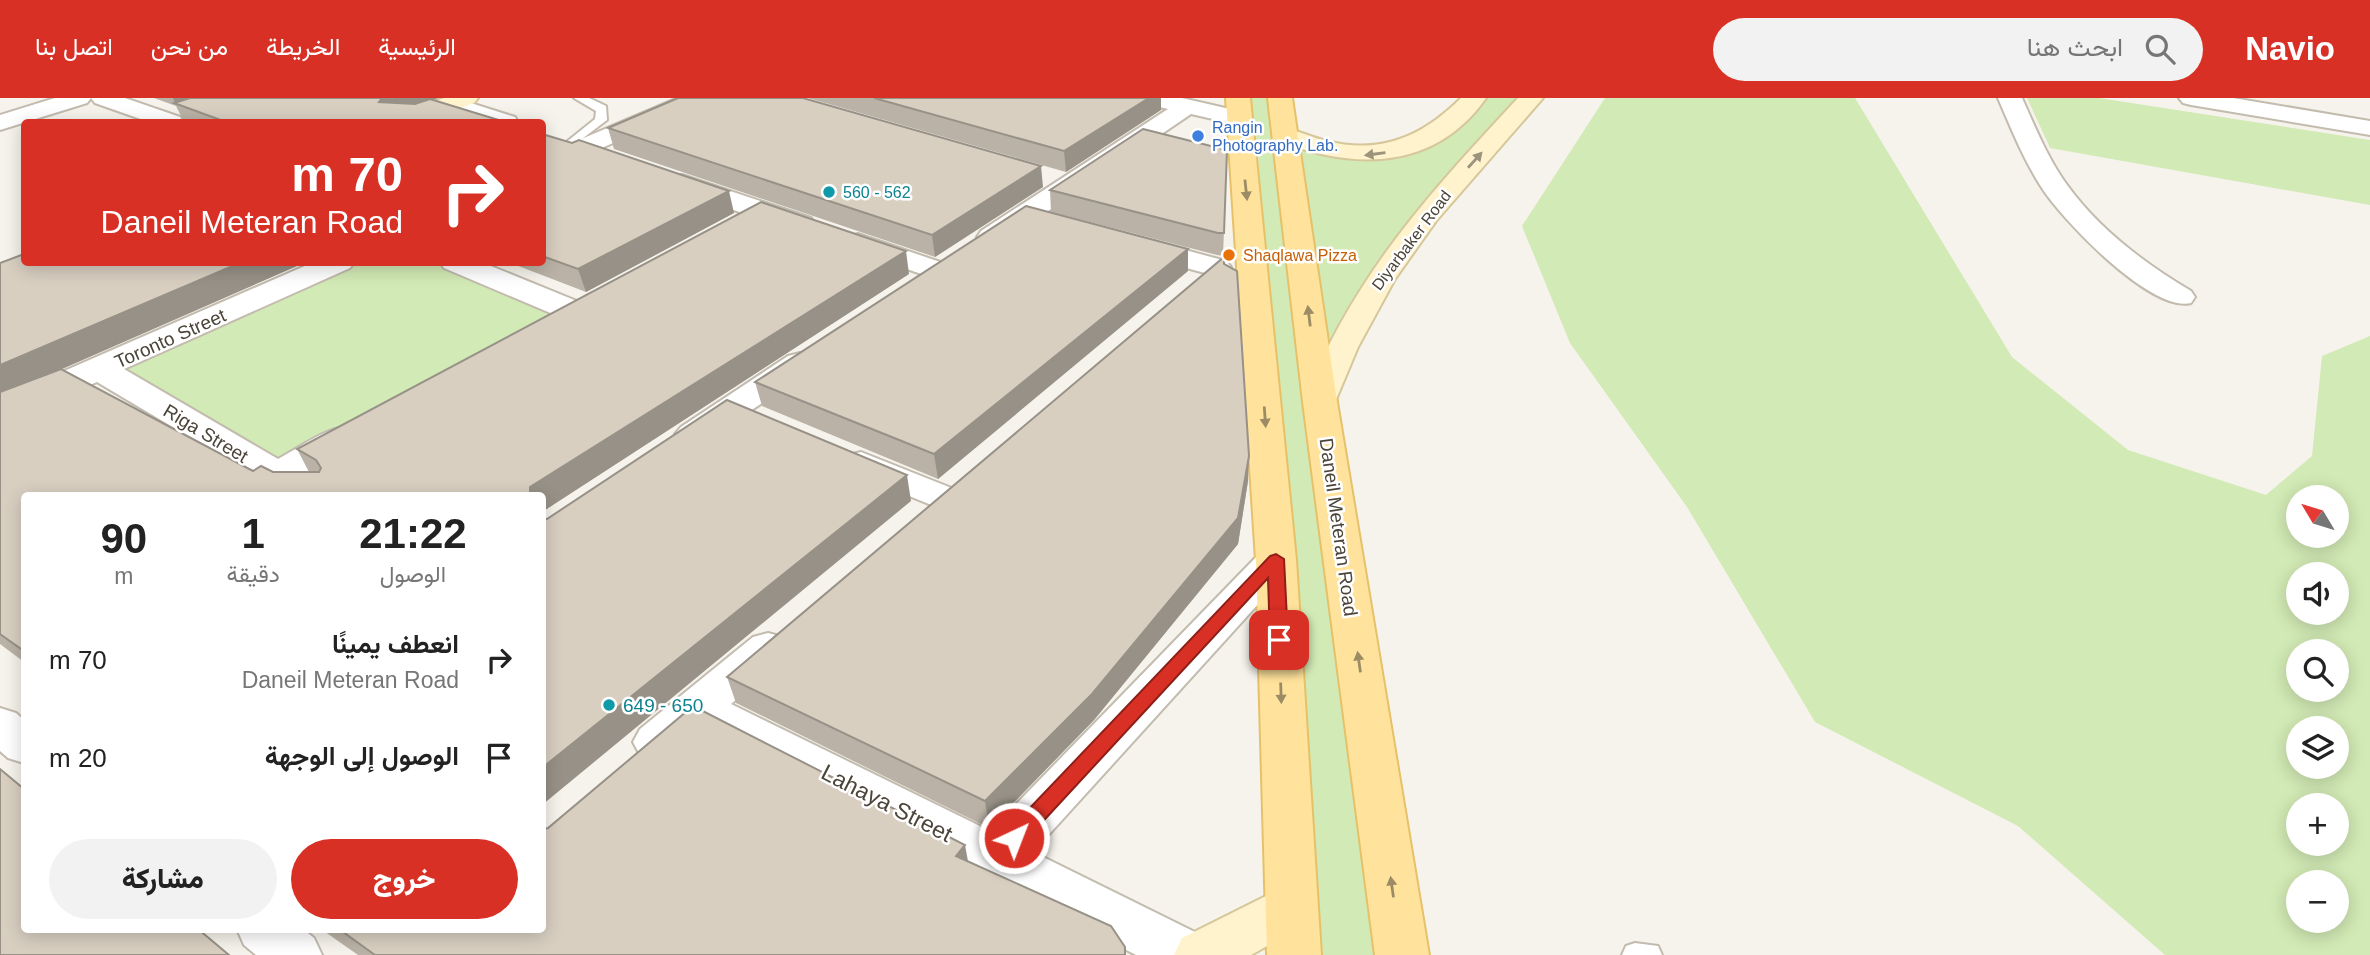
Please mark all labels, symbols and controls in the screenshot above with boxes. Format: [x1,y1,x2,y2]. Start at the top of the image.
search box [1713,18,2203,81]
icon: search [2141,30,2179,68]
text: Navio [2245,30,2335,67]
text: ابحث هنا [2027,32,2123,62]
text: اتصل بنا [35,33,113,60]
text: من نحن [151,33,228,60]
text: الخريطة [266,33,340,60]
text: الرئيسية [378,33,456,60]
place label: Rangin Photography Lab. [1212,119,1338,154]
marker: Rangin Photography Lab. [1190,128,1206,144]
text: 70 m [291,147,403,201]
icon: right [427,147,518,238]
one-way arrow [1363,149,1385,160]
one-way arrow [1466,152,1482,169]
one-way arrow [1241,180,1252,202]
marker: 560 - 562 [821,184,837,200]
place label: 560 - 562 [843,184,911,201]
street label: Diyarbaker Road [1368,187,1454,293]
text: Daneil Meteran Road [101,204,403,240]
marker: Shaqlawa Pizza [1221,247,1237,263]
place label: Shaqlawa Pizza [1243,247,1357,264]
street label: Toronto Street [111,304,230,372]
one-way arrow [1303,305,1314,327]
street label: Riga Street [160,400,253,467]
one-way arrow [1260,406,1271,428]
street label: Daneil Meteran Road [1316,437,1361,617]
north arrow [2286,485,2348,548]
map controls [2286,485,2349,933]
text: 1 [241,510,265,557]
text: 21:22 [359,510,467,557]
text: 90 [100,515,147,562]
text: دقيقة [227,561,280,587]
text: الوصول [380,561,446,587]
button: sound [2286,562,2349,625]
text: m [114,563,133,589]
pin [1249,610,1309,670]
icon: arrive [1260,621,1298,659]
text: انعطف يمينًا [332,629,459,659]
button: search [2286,639,2349,702]
icon: right [480,641,518,679]
text: 70 m [49,645,107,675]
one-way arrow [1353,651,1364,673]
text: Daneil Meteran Road [242,667,459,693]
one-way arrow [1276,682,1287,704]
place label: 649 - 650 [623,695,703,716]
marker: 649 - 650 [601,697,617,713]
button: layers [2286,716,2349,779]
icon: arrive [480,739,518,777]
text: الوصول إلى الوجهة [265,741,459,771]
text: 20 m [49,743,107,773]
street label: Lahaya Street [817,759,957,847]
button: + [2286,793,2349,856]
position arrow [977,801,1051,875]
button: مشاركة [49,839,277,919]
button: خروج [291,839,518,919]
button: − [2286,870,2349,933]
one-way arrow [1386,876,1397,898]

